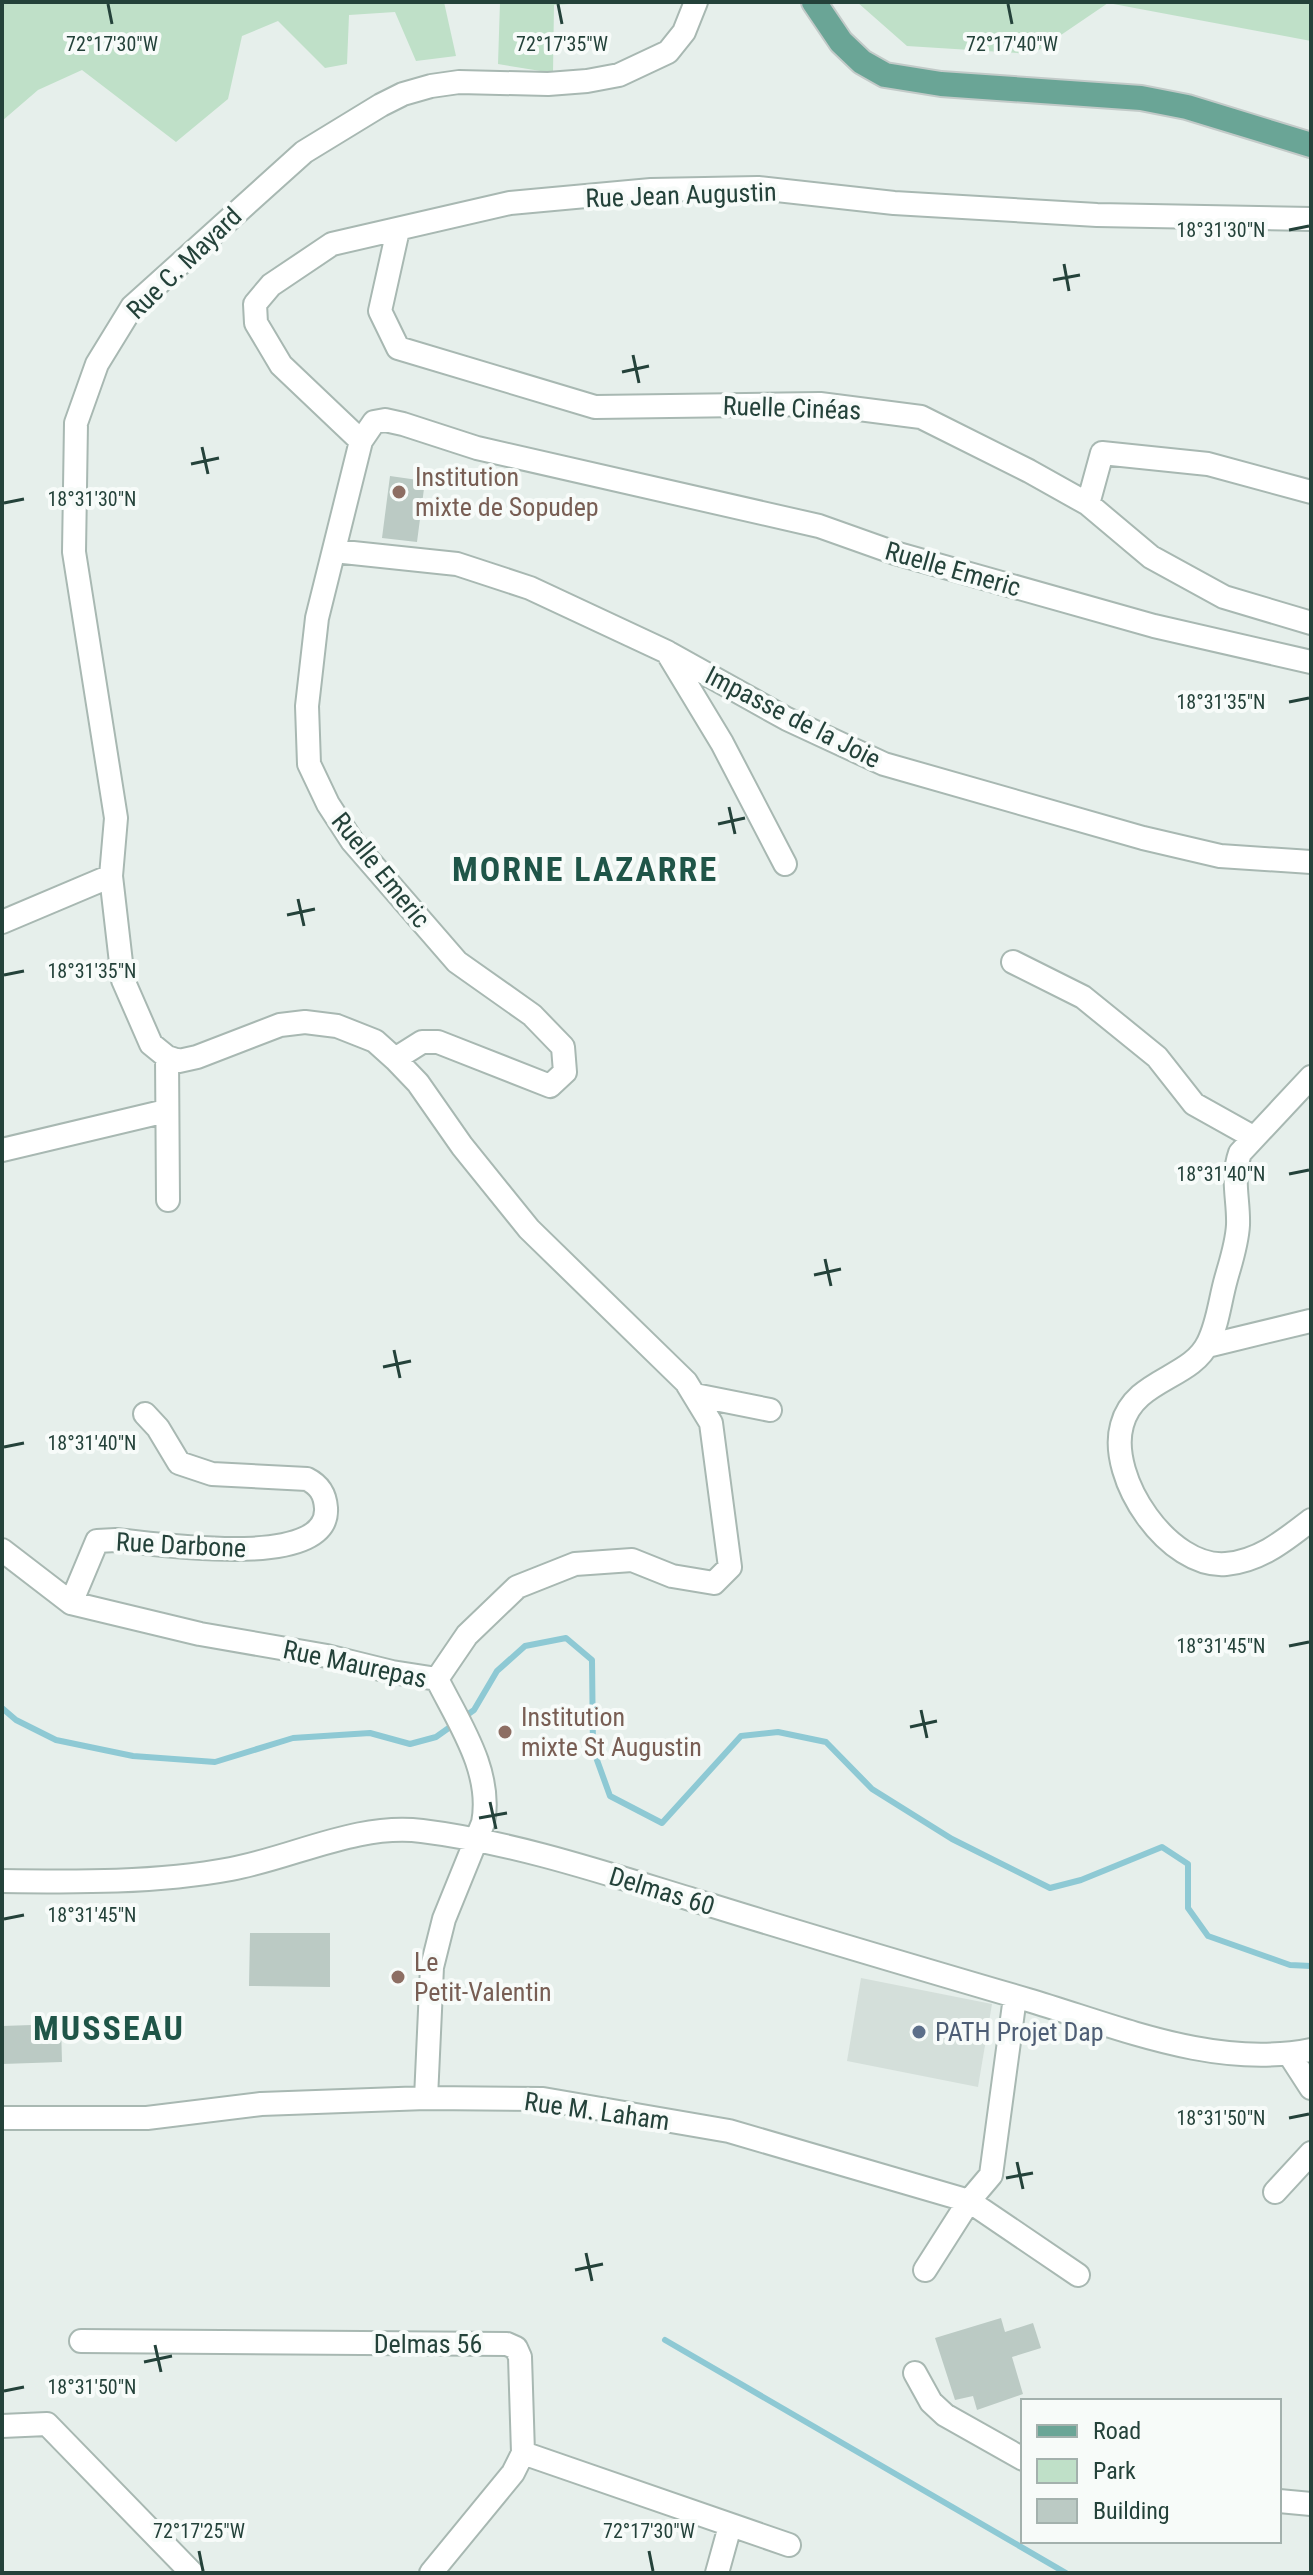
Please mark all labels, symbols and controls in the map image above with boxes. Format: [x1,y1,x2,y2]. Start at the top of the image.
text: 72°17'30"W [66,32,158,56]
text: 72°17'35"W [516,32,608,56]
text: 72°17'40"W [966,32,1058,56]
street label: Rue Jean Augustin [585,177,777,213]
street label: Rue C. Mayard [120,201,248,325]
text: 18°31'30"N [1176,218,1266,242]
street label: Ruelle Cinéas [722,391,862,425]
place label: Institution mixte de Sopudep [415,462,599,522]
marker: Institution mixte de Sopudep [390,483,408,501]
text: 18°31'30"N [47,487,137,511]
street label: Ruelle Emeric [882,535,1024,603]
street label: Impasse de la Joie [700,660,886,774]
text: 18°31'35"N [1176,690,1266,714]
street label: Ruelle Emeric [326,806,436,934]
district label: MORNE LAZARRE [452,849,718,889]
text: 18°31'35"N [47,959,137,983]
text: 18°31'40"N [1176,1162,1266,1186]
text: 18°31'40"N [47,1431,137,1455]
street label: Rue Darbone [115,1527,247,1563]
street label: Rue Maurepas [280,1634,430,1694]
text: 18°31'45"N [1176,1634,1266,1658]
place label: Institution mixte St Augustin [521,1702,702,1762]
marker: Institution mixte St Augustin [496,1723,514,1741]
street label: Delmas 60 [606,1861,718,1921]
text: 18°31'45"N [47,1903,137,1927]
place label: Le Petit-Valentin [414,1947,552,2007]
marker: Le Petit-Valentin [389,1968,407,1986]
district label: MUSSEAU [33,2008,185,2048]
place label: PATH Projet Dap [935,2017,1104,2047]
marker: PATH Projet Dap [910,2023,928,2041]
street label: Rue M. Laham [522,2086,672,2136]
text: 18°31'50"N [1176,2106,1266,2130]
street label: Delmas 56 [374,2329,482,2359]
text: 18°31'50"N [47,2375,137,2399]
legend [1021,2399,1281,2543]
text: Road [1093,2417,1141,2445]
text: Park [1093,2457,1136,2485]
text: Building [1093,2497,1170,2525]
text: 72°17'25"W [153,2519,245,2543]
text: 72°17'30"W [603,2519,695,2543]

